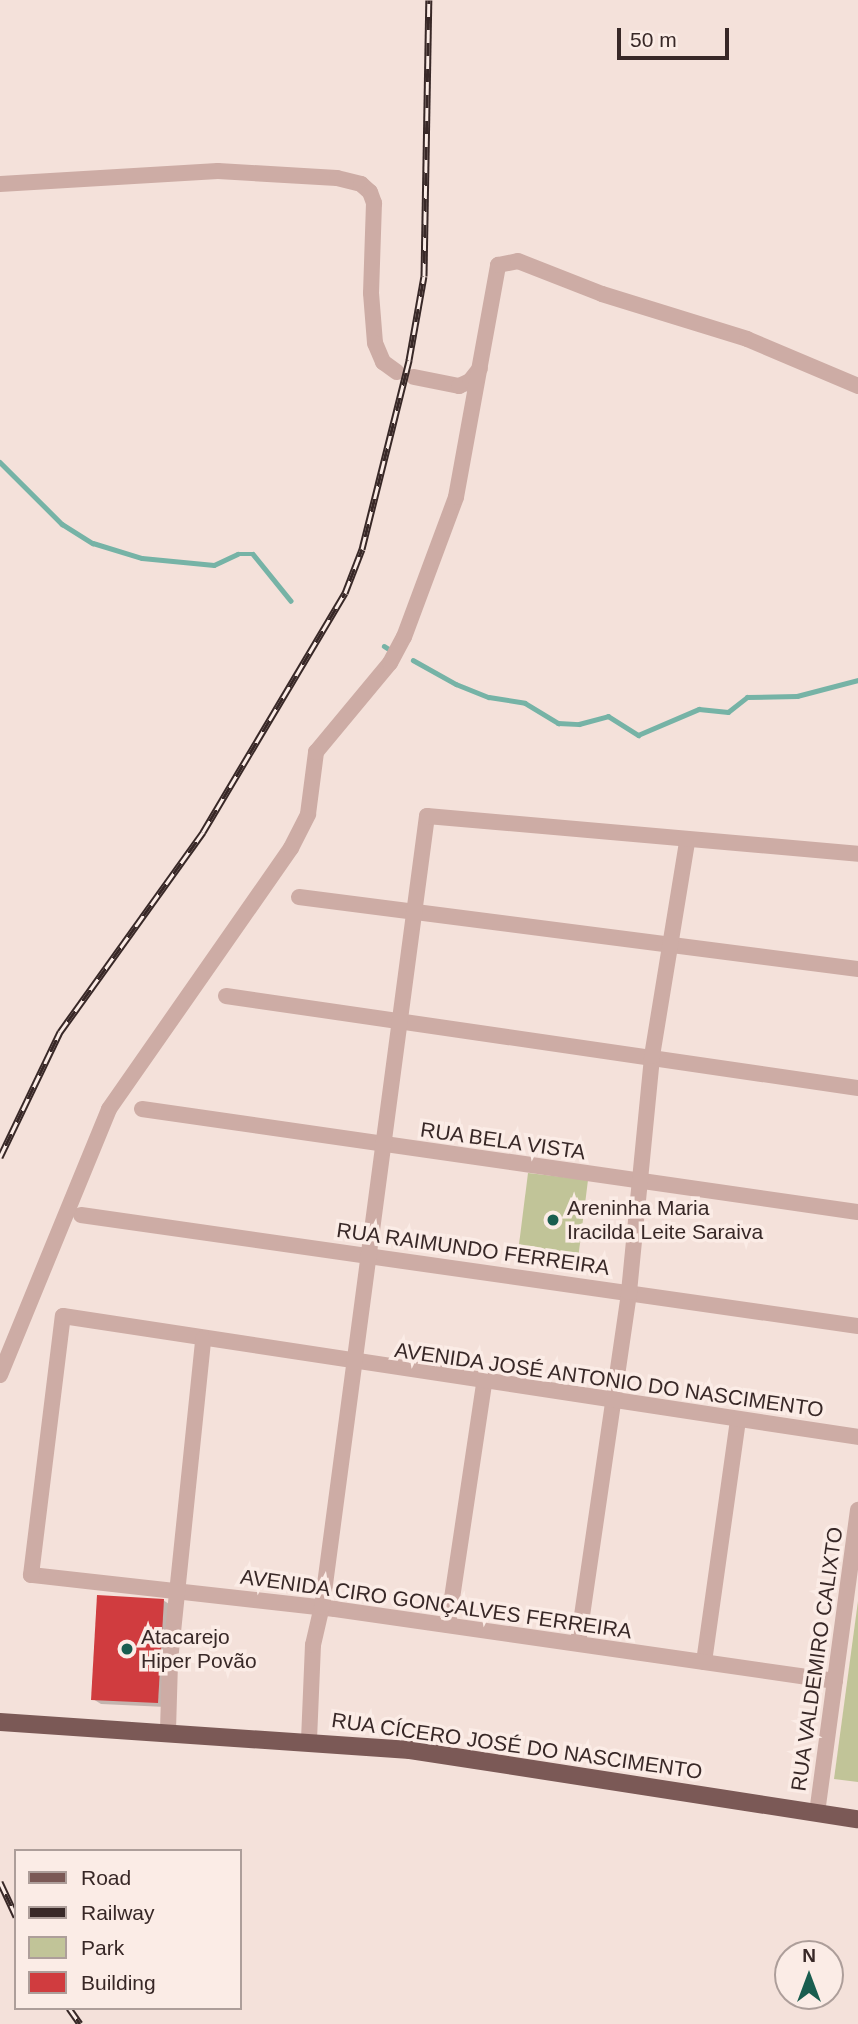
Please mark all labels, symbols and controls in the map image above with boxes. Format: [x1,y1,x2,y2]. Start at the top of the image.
scale bar [620,14,732,58]
text: 50 m [630,28,677,51]
street label: RUA BELA VISTA [418,1117,588,1165]
place label: Areninha Maria Iracilda Leite Saraiva [567,1195,763,1245]
marker: Areninha Maria Iracilda Leite Saraiva [545,1212,561,1228]
street label: RUA RAIMUNDO FERREIRA [334,1217,612,1281]
street label: AVENIDA JOSÉ ANTONIO DO NASCIMENTO [392,1337,826,1423]
street label: RUA VALDEMIRO CALIXTO [786,1525,848,1793]
street label: AVENIDA CIRO GONÇALVES FERREIRA [238,1564,634,1644]
place label: Atacarejo Hiper Povão [141,1624,257,1674]
marker: Atacarejo Hiper Povão [119,1641,135,1657]
street label: RUA CÍCERO JOSÉ DO NASCIMENTO [329,1707,705,1785]
legend [14,1849,242,2010]
text: Road [81,1866,131,1889]
text: Railway [81,1901,155,1924]
text: Park [81,1936,124,1959]
north arrow [774,1940,844,2010]
text: N [802,1945,816,1966]
text: Building [81,1971,156,1994]

